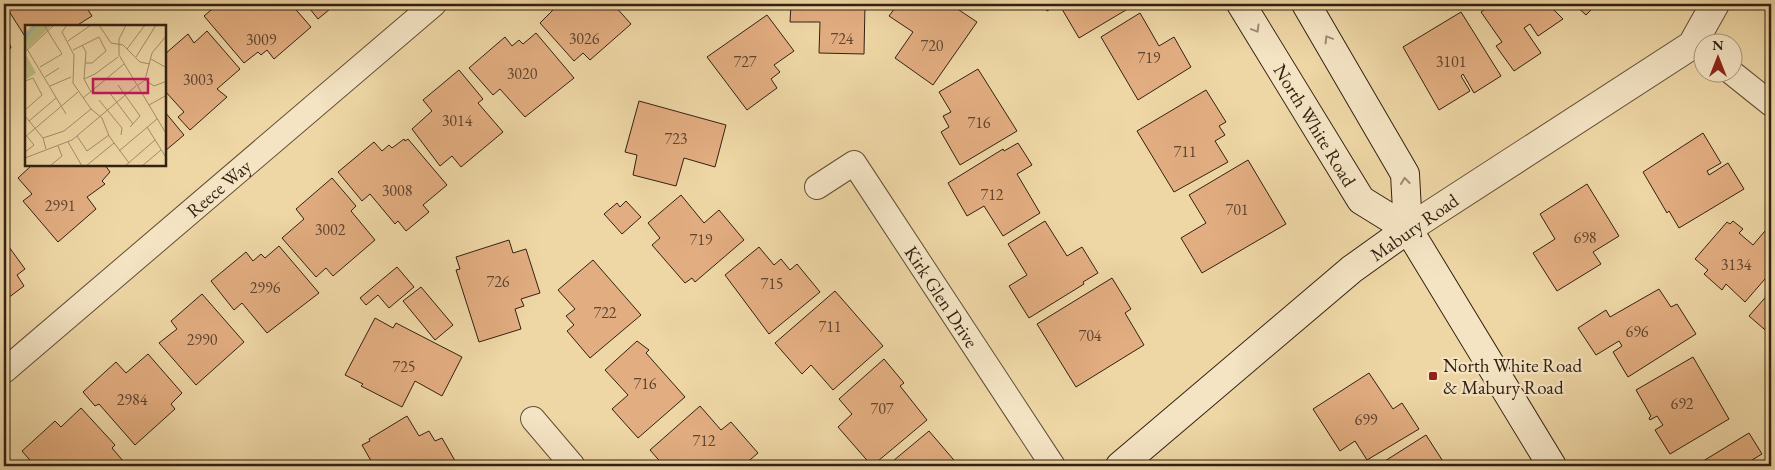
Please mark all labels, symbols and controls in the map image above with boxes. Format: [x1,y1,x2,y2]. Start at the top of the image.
one-way arrow [1250,24,1260,33]
inset map [25,25,166,166]
house number: 3026 [569,28,600,49]
house number: 724 [830,28,854,49]
house number: 3009 [246,29,277,50]
north arrow [1692,32,1742,82]
house number: 720 [920,35,944,56]
one-way arrow [1324,35,1334,44]
text: N [1712,36,1724,54]
house number: 719 [1137,47,1161,68]
house number: 727 [733,51,757,72]
house number: 3101 [1436,51,1466,72]
street label: North White Road [1268,59,1362,192]
house number: 3020 [507,63,538,84]
house number: 3003 [183,69,214,90]
house number: 3014 [442,110,473,131]
house number: 716 [967,112,991,133]
house number: 723 [664,128,688,149]
house number: 711 [1173,141,1197,162]
street label: Reece Way [181,153,257,223]
one-way arrow [1400,176,1411,184]
house number: 3008 [382,180,413,201]
house number: 712 [980,184,1004,205]
street label: Mabury Road [1365,188,1464,267]
house number: 2991 [45,195,75,216]
house number: 701 [1225,199,1249,220]
house number: 3002 [315,219,346,240]
house number: 698 [1573,227,1597,248]
house number: 719 [689,229,713,250]
street label: Kirk Glen Drive [899,241,984,353]
house number: 3134 [1721,254,1752,275]
house number: 726 [486,271,510,292]
house number: 715 [760,273,784,294]
house number: 2996 [250,277,281,298]
house number: 722 [593,302,617,323]
house number: 711 [818,316,842,337]
house number: 696 [1625,321,1649,342]
house number: 704 [1078,325,1102,346]
house number: 2990 [187,329,218,350]
place label: North White Road & Mabury Road [1443,353,1583,400]
house number: 725 [392,356,416,377]
marker: North White Road & Mabury Road [1427,370,1439,382]
house number: 716 [633,373,657,394]
house number: 2984 [117,389,148,410]
house number: 692 [1670,393,1694,414]
house number: 707 [870,398,894,419]
house number: 699 [1354,409,1378,430]
house number: 712 [692,430,716,451]

